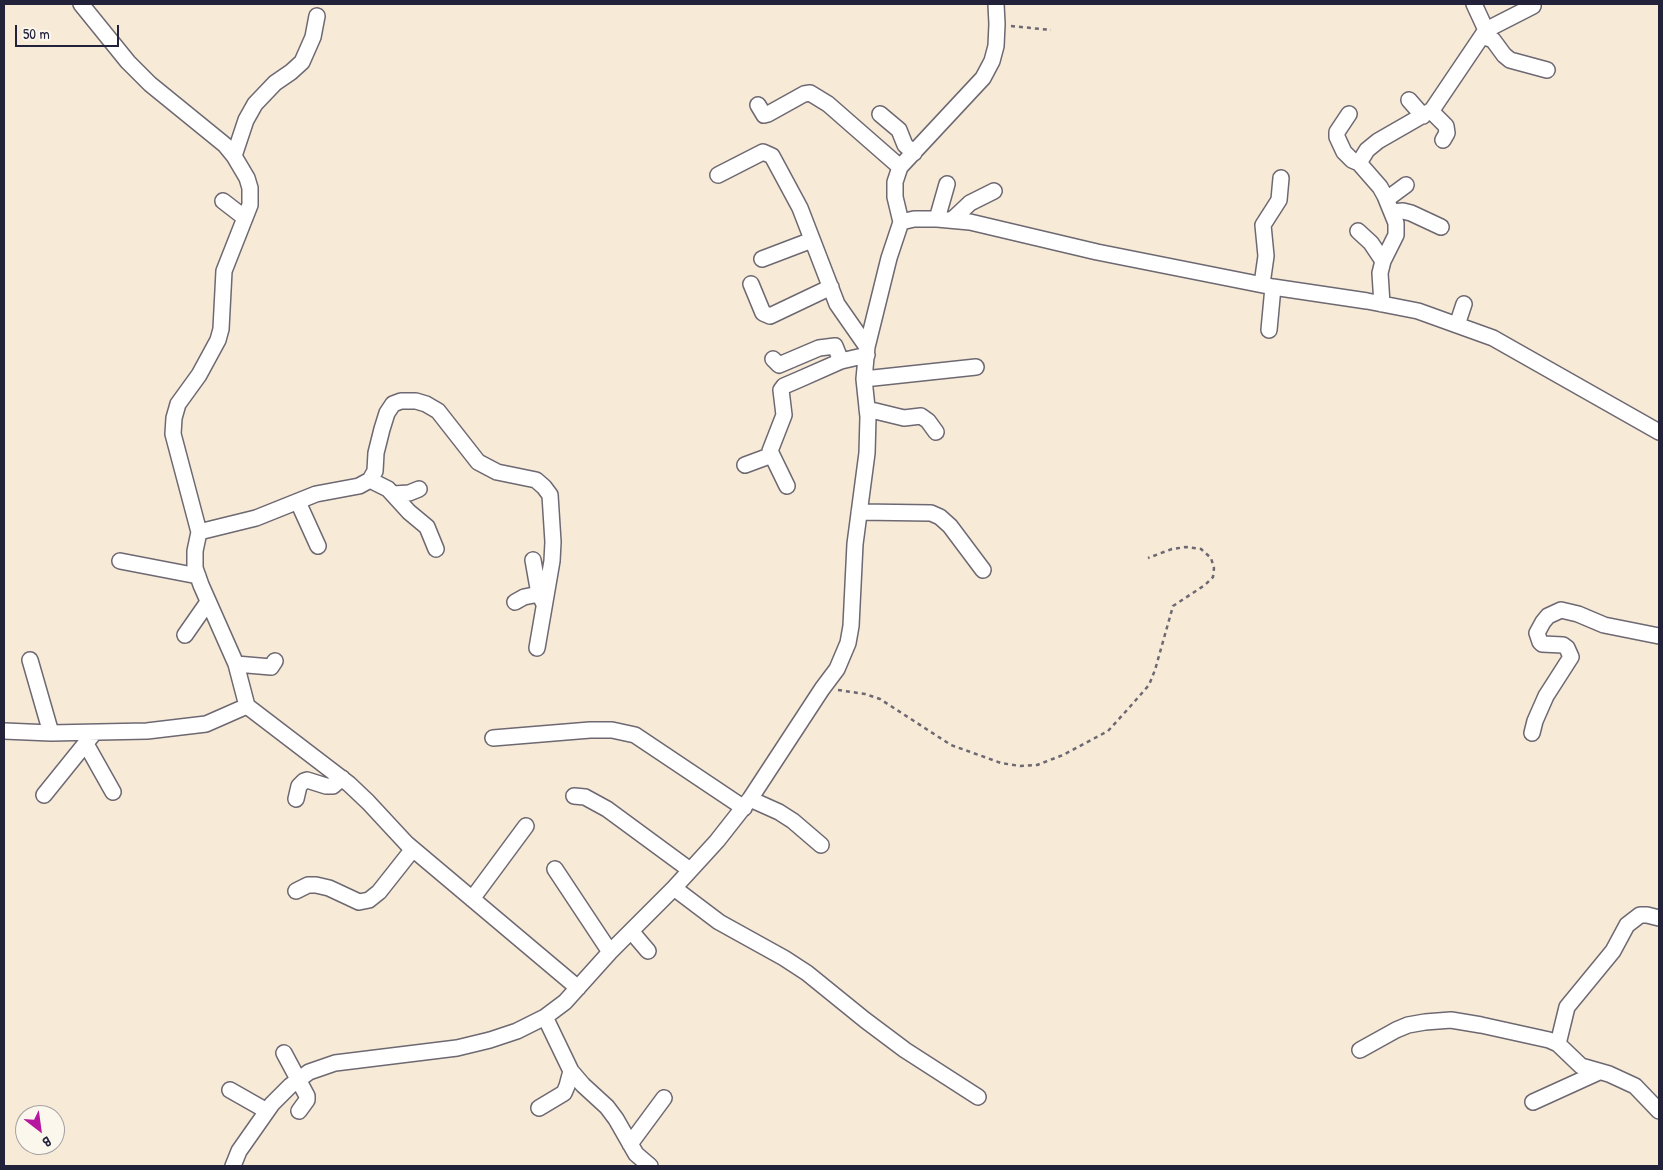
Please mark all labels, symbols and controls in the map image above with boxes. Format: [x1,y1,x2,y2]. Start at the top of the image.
scale bar [18,15,121,47]
text: 50 m [23,23,50,44]
north arrow [15,1105,65,1155]
text: B [39,1133,55,1153]

